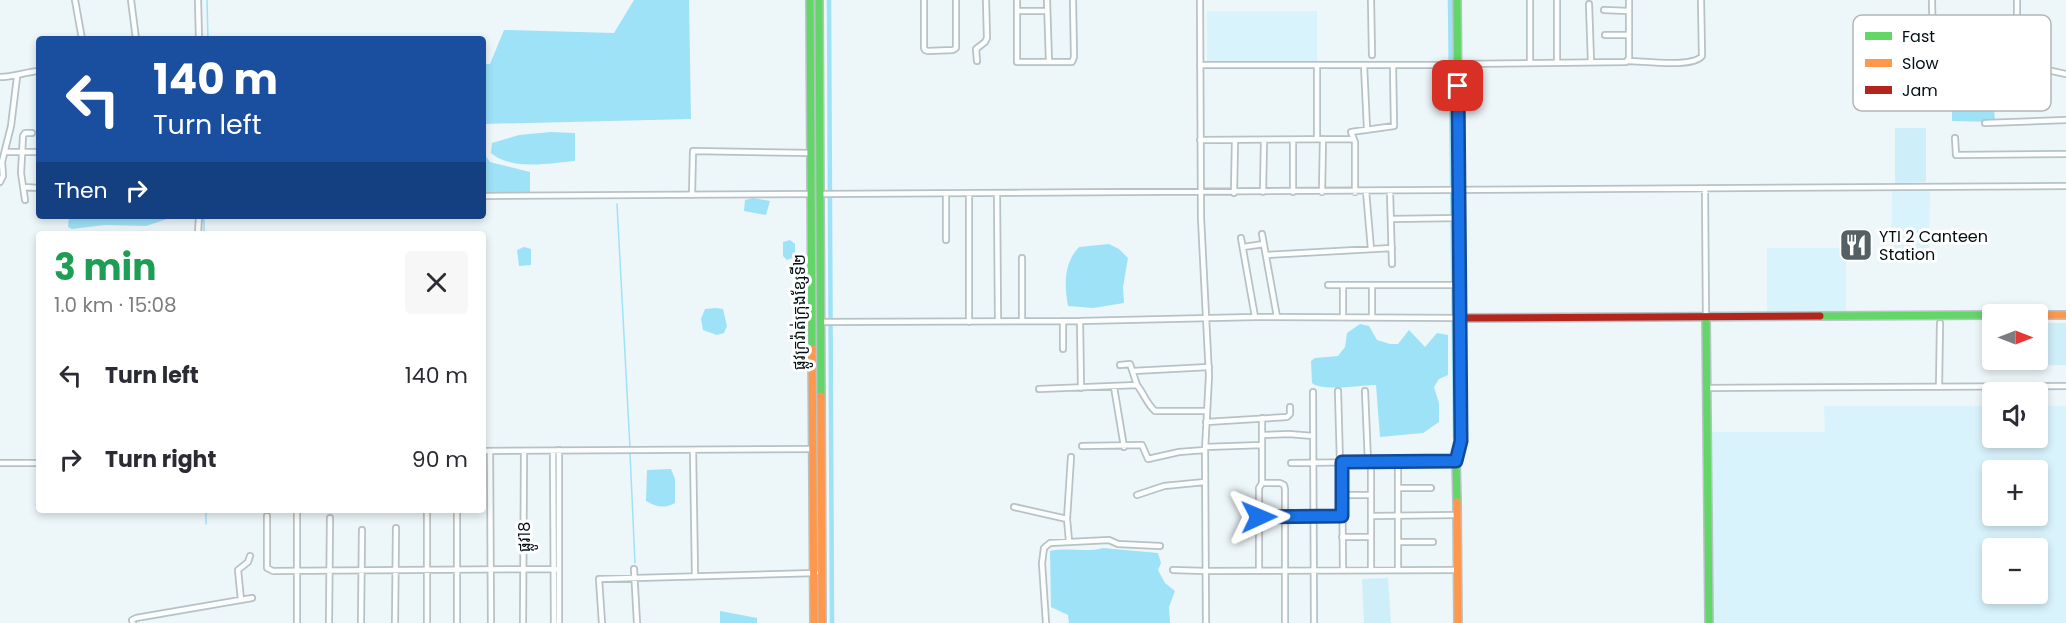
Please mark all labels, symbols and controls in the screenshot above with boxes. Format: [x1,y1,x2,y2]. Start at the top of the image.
legend [1853,15,2051,111]
text: Fast [1902,25,1935,48]
text: 140 m [153,50,278,109]
text: Slow [1902,52,1939,75]
icon: left [54,60,132,138]
pin [1432,60,1483,111]
icon: arrive [1441,69,1474,102]
text: Jam [1902,79,1938,102]
text: Turn left [153,106,262,143]
icon: right [120,174,153,207]
text: Then [54,175,108,206]
place label: YTI 2 Canteen Station [1879,225,1988,266]
restaurant icon: YTI 2 Canteen Station [1838,227,1874,263]
text: 3 min [54,242,156,293]
button: close [405,251,468,314]
street label: ផ្លូវក្រវ៉ាត់ក្រុងខ្សែទី២ [788,254,813,370]
text: 1.0 km · 15:08 [54,291,177,319]
north arrow [1982,304,2048,370]
map controls [1982,304,2048,604]
icon: left [54,359,87,392]
text: Turn left [105,360,199,391]
text: 140 m [405,360,468,391]
button: sound [1982,382,2048,448]
icon: right [54,443,87,476]
text: Turn right [105,444,216,475]
text: 90 m [412,444,468,475]
button: + [1982,460,2048,526]
position arrow [1227,485,1291,549]
street label: ផ្លូវ18 [513,522,538,552]
button: − [1982,538,2048,604]

